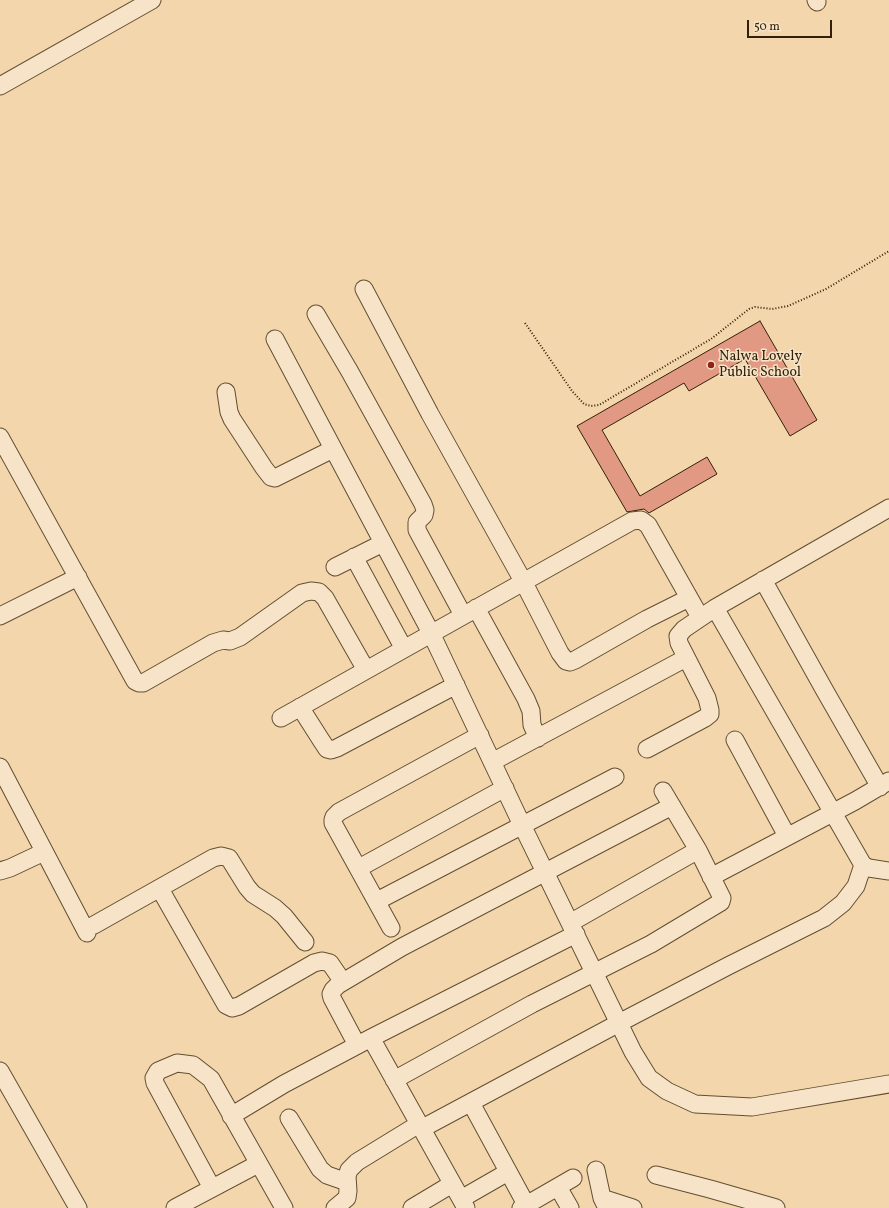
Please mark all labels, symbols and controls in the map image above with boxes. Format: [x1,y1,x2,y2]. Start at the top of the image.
scale bar [749,12,834,38]
text: 50 m [754,19,780,35]
place label: Nalwa Lovely Public School [719,349,802,382]
marker: Nalwa Lovely Public School [706,360,716,370]

